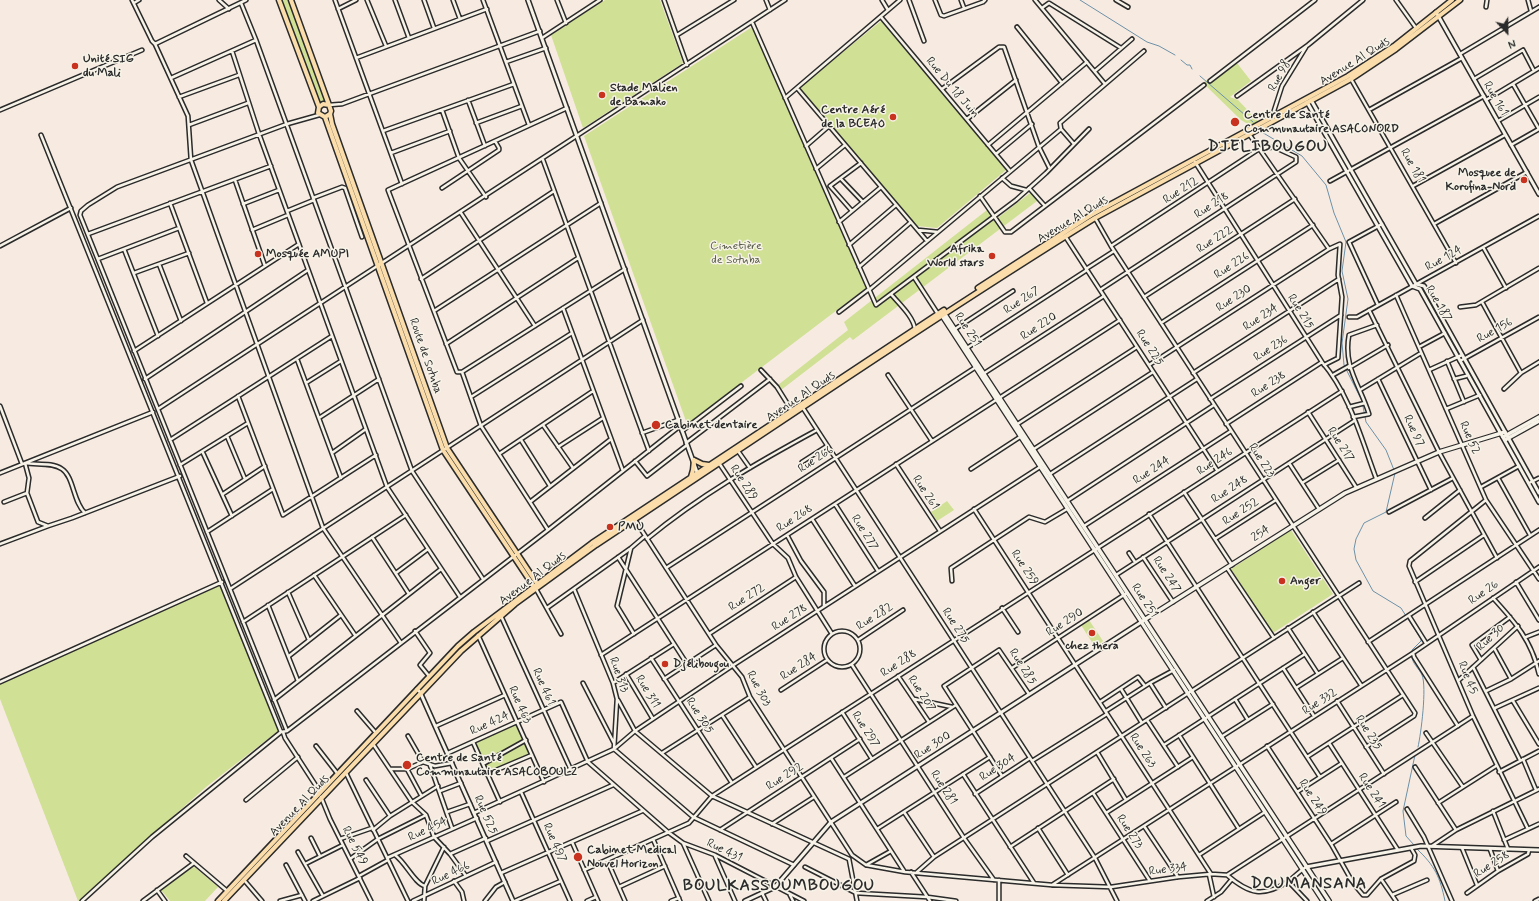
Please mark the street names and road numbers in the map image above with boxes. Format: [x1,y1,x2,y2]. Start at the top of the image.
street label: Avenue Al Quds [1317,35,1393,89]
street label: Rue Du 18 Juin [922,54,982,122]
street label: Rue 98 [1266,58,1294,94]
street label: Rue 161 [1479,79,1511,119]
street label: Rue 181 [1396,146,1428,186]
street label: Rue 212 [1161,174,1201,208]
street label: Rue 218 [1192,189,1232,223]
street label: Avenue Al Quds [1035,193,1111,247]
street label: Rue 222 [1194,223,1236,257]
street label: Rue 124 [1423,243,1465,275]
street label: Rue 226 [1212,249,1252,283]
street label: Rue 230 [1214,282,1254,316]
street label: Rue 187 [1422,283,1454,325]
street label: Rue 267 [1001,284,1043,318]
street label: Rue 215 [1284,292,1316,332]
street label: Rue 234 [1241,301,1281,335]
street label: Rue 251 [951,310,983,350]
street label: Rue 220 [1018,310,1060,344]
street label: Rue 156 [1475,315,1515,347]
street label: Route de Sotuba [405,316,445,396]
street label: Rue 225 [1132,327,1166,369]
street label: Rue 236 [1251,333,1291,365]
street label: Rue 238 [1249,368,1289,402]
street label: Avenue Al Quds [764,369,838,425]
street label: Rue 97 [1400,413,1426,449]
street label: Rue 52 [1455,419,1483,457]
street label: Rue 217 [1323,425,1357,465]
street label: Rue 223 [1245,441,1277,481]
street label: Rue 266 [796,443,836,477]
street label: Rue 246 [1194,445,1236,479]
street label: Rue 244 [1131,454,1173,488]
street label: Rue 289 [726,462,760,504]
street label: Rue 261 [909,473,941,513]
street label: Rue 248 [1209,473,1251,507]
street label: Rue 252 [1220,495,1262,529]
street label: Rue 268 [774,502,816,536]
street label: Rue 277 [847,512,881,554]
street label: 254 [1249,523,1273,545]
street label: Rue 259 [1007,547,1041,589]
street label: Avenue Al Quds [497,549,569,609]
street label: Rue 247 [1149,554,1183,596]
street label: Rue 26 [1466,578,1502,608]
street label: Rue 272 [726,581,768,615]
street label: Rue 251 [1128,581,1160,621]
street label: Rue 282 [854,600,896,634]
street label: Rue 278 [770,601,810,635]
street label: Rue 275 [938,605,972,647]
street label: Rue 290 [1044,606,1086,640]
street label: Rue 30 [1474,621,1508,655]
street label: Rue 285 [1005,646,1039,688]
street label: Rue 288 [878,647,920,681]
street label: Rue 284 [778,650,820,684]
street label: Rue 313 [605,655,631,695]
street label: Rue 45 [1454,659,1480,697]
street label: Rue 461 [528,666,558,708]
street label: Rue 303 [743,669,773,709]
street label: Rue 311 [631,673,663,711]
street label: Rue 207 [904,673,938,715]
street label: Rue 463 [504,684,534,726]
street label: Rue 332 [1300,685,1340,719]
street label: Rue 305 [682,695,716,737]
street label: Rue 424 [468,709,512,739]
street label: Rue 297 [848,709,882,751]
street label: Rue 235 [1351,713,1385,753]
street label: Rue 300 [912,729,954,763]
street label: Rue 263 [1125,731,1159,771]
street label: Rue 304 [977,751,1019,785]
street label: Rue 292 [764,760,806,794]
street label: Rue 281 [927,768,959,808]
street label: Rue 241 [1354,771,1388,811]
street label: Avenue Al Quds [267,772,333,840]
street label: Rue 249 [1295,777,1329,819]
street label: Rue 525 [470,793,500,837]
street label: Rue 273 [1113,812,1145,852]
street label: Rue 454 [406,815,450,845]
street label: Rue 497 [539,821,569,865]
street label: Rue 549 [338,824,370,868]
street label: Rue 431 [704,836,744,866]
street label: Rue 258 [1471,848,1513,882]
street label: Rue 466 [430,859,472,889]
street label: Rue 334 [1148,860,1188,880]

